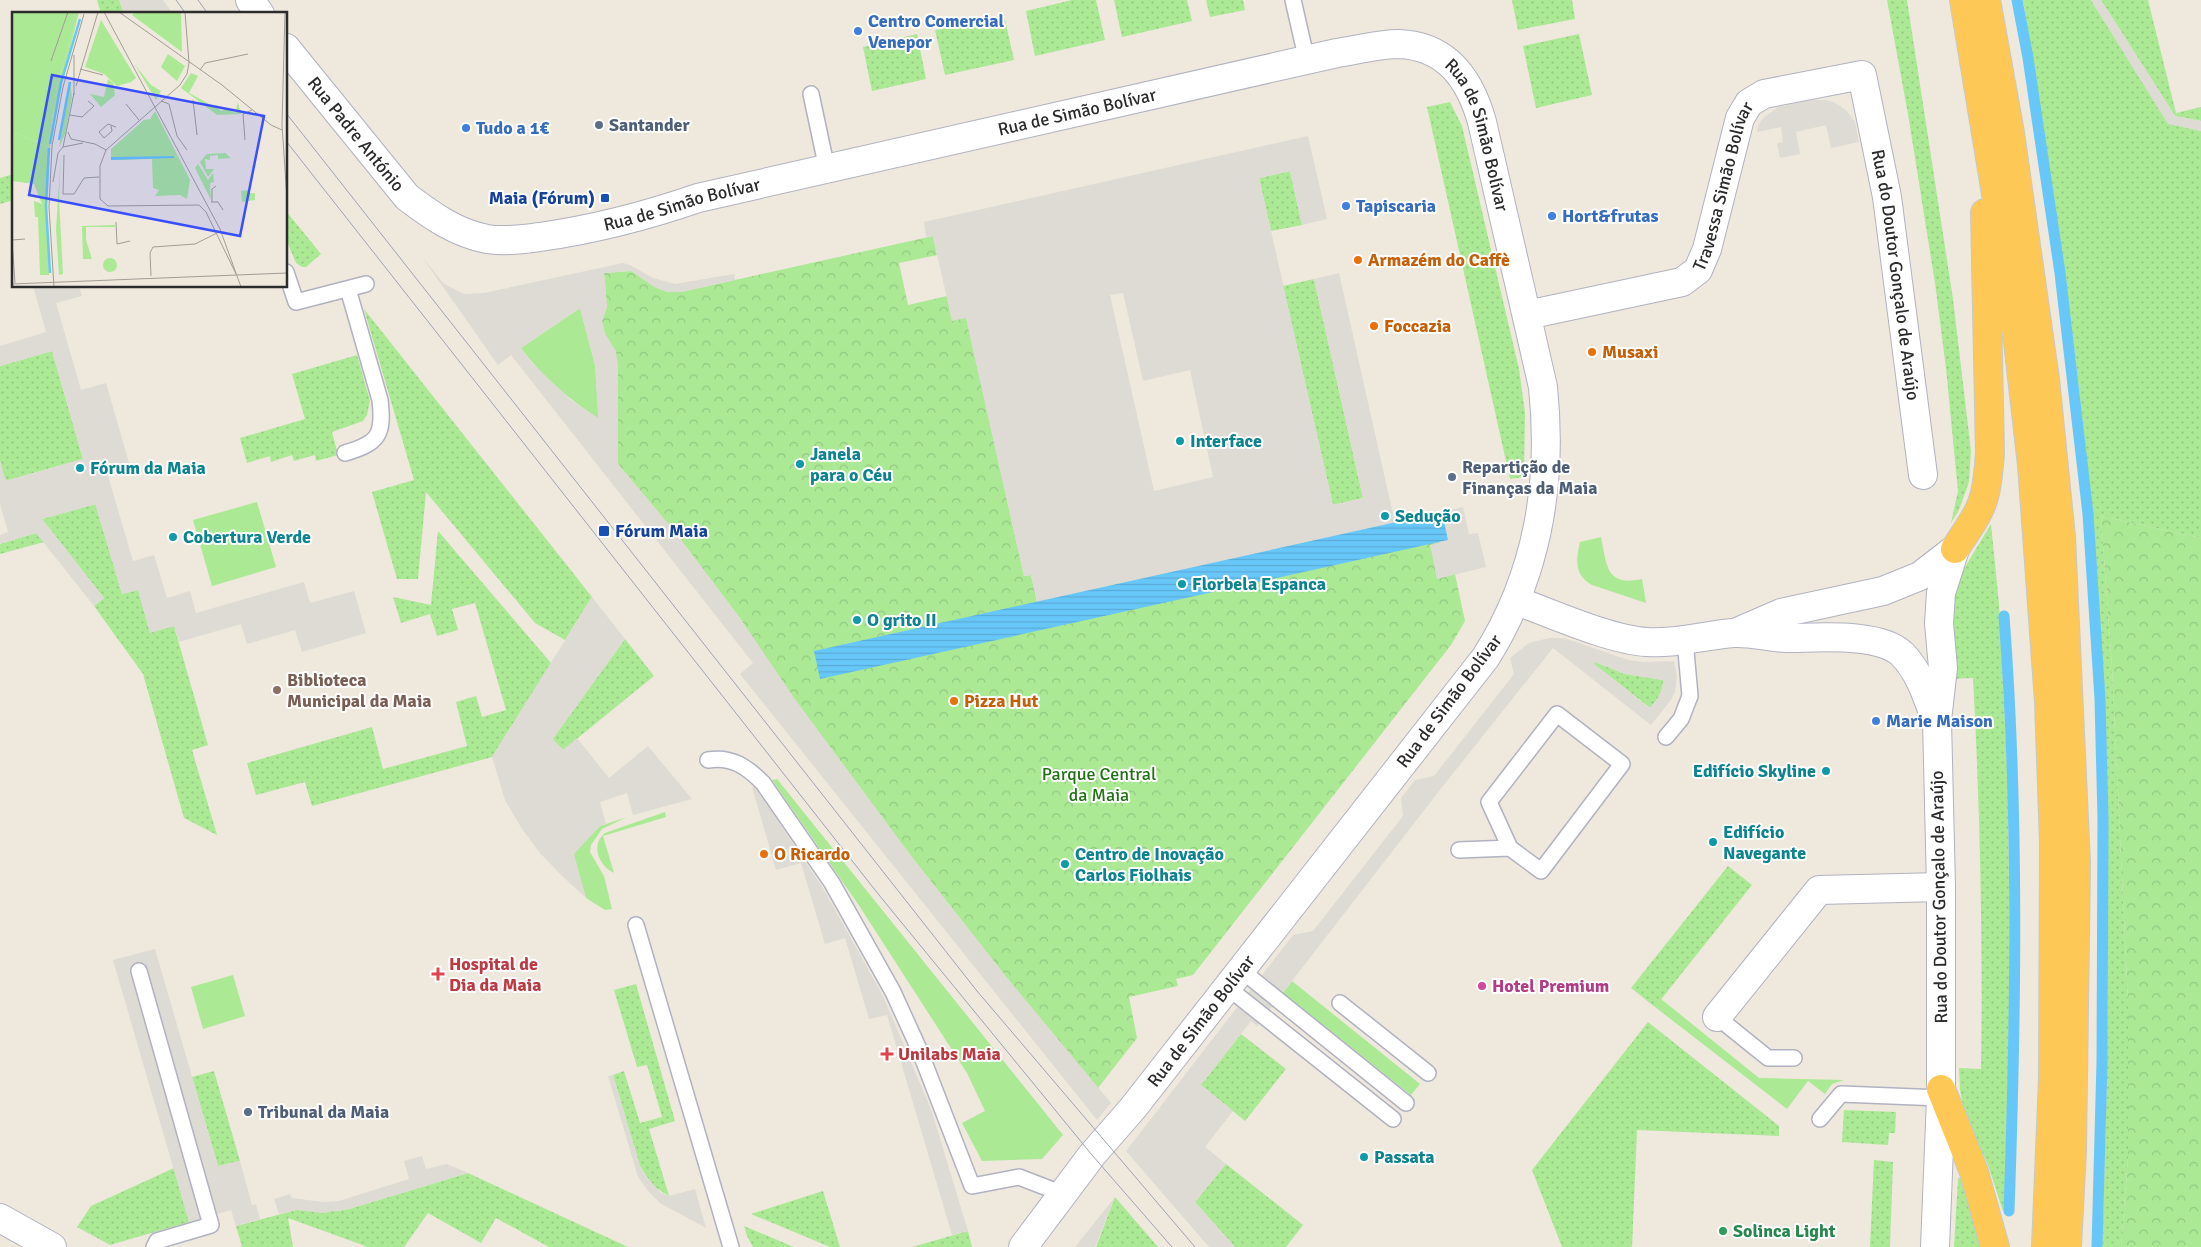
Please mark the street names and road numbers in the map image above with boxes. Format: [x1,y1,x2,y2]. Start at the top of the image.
street label: Rua de Simão Bolívar [1440,54,1513,214]
street label: Rua Padre António [303,72,409,196]
street label: Rua de Simão Bolívar [996,83,1159,141]
street label: Travessa Simão Bolívar [1688,97,1758,274]
street label: Rua do Doutor Gonçalo de Araújo [1866,147,1924,402]
street label: Rua de Simão Bolívar [601,173,763,236]
street label: Rua de Simão Bolívar [1392,630,1507,772]
street label: Rua do Doutor Gonçalo de Araújo [1926,770,1952,1024]
street label: Rua de Simão Bolívar [1143,950,1260,1091]

